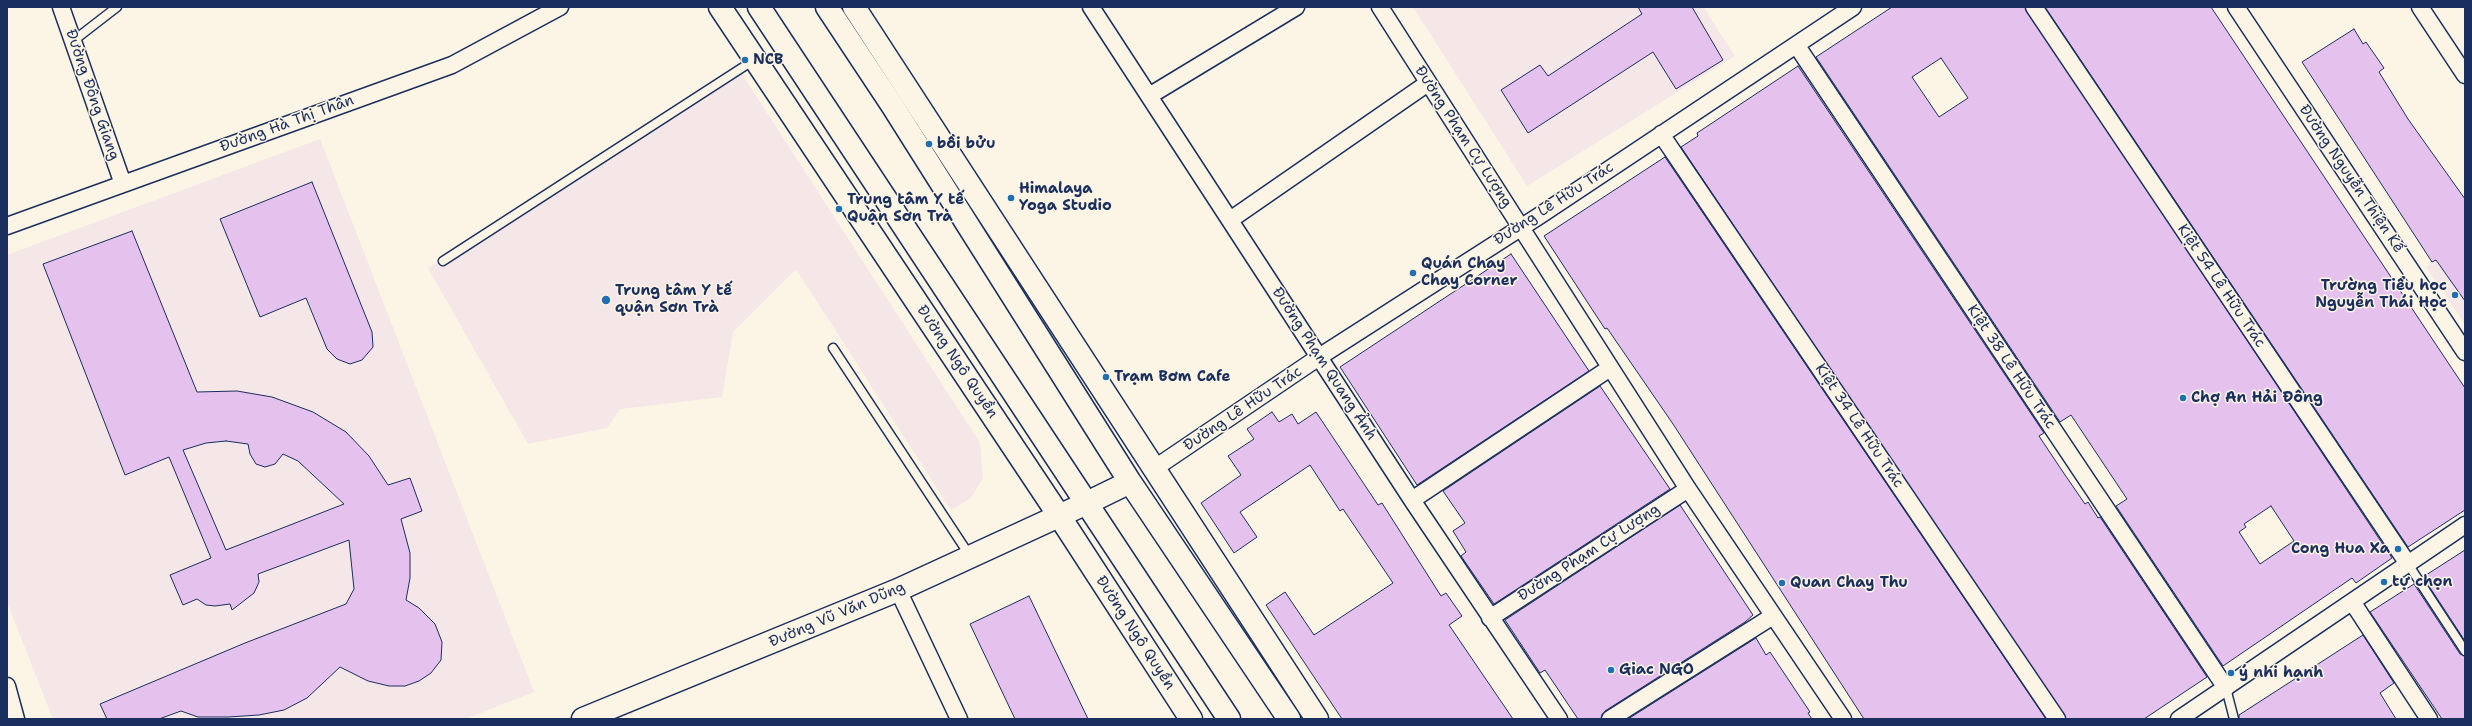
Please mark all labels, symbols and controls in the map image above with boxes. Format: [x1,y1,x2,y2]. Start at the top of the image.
street label: Đường Đông Giang [61,27,123,163]
place label: NCB [753,51,783,69]
marker: NCB [740,55,750,65]
street label: Đường Phạm Cự Lượng [1410,63,1516,211]
street label: Đường Hà Thị Thân [218,91,356,157]
street label: Đường Nguyễn Thiện Kế [2295,102,2407,256]
place label: bồi bửu [937,135,996,153]
marker: bồi bửu [924,139,934,149]
street label: Đường Lê Hữu Trác [1491,159,1617,249]
place label: Himalaya Yoga Studio [1019,180,1112,215]
place label: Trung tâm Y tế Quận Sơn Trà [847,191,964,226]
marker: Himalaya Yoga Studio [1006,193,1016,203]
marker: Trung tâm Y tế Quận Sơn Trà [834,204,844,214]
street label: Kiệt 54 Lê Hữu Trác [2173,221,2269,351]
place label: Quán Chay Chay Corner [1421,255,1518,290]
marker: Quán Chay Chay Corner [1408,268,1418,278]
place label: Trường Tiểu học Nguyễn Thái Học [2315,277,2447,312]
place label: Trung tâm Y tế quận Sơn Trà [615,282,732,317]
street label: Đường Phạm Quang Ảnh [1268,284,1380,444]
marker: Trường Tiểu học Nguyễn Thái Học [2450,290,2460,300]
marker: Trung tâm Y tế quận Sơn Trà [600,294,612,306]
street label: Kiệt 38 Lê Hữu Trác [1963,301,2059,433]
street label: Đường Ngô Quyền [913,302,1001,422]
street label: Kiệt 34 Lê Hữu Trác [1811,361,1907,491]
street label: Đường Lê Hữu Trác [1180,363,1306,455]
place label: Trạm Bơm Cafe [1114,368,1230,386]
marker: Trạm Bơm Cafe [1101,372,1111,382]
place label: Chợ An Hải Đông [2191,389,2323,407]
marker: Chợ An Hải Đông [2178,393,2188,403]
street label: Đường Phạm Cự Lượng [1515,500,1663,606]
place label: Cong Hua Xa [2291,540,2390,558]
marker: Cong Hua Xa [2393,544,2403,554]
street label: Đường Ngô Quyền [1091,573,1179,693]
place label: tự chọn [2392,573,2453,591]
place label: Quan Chay Thu [1790,574,1908,592]
marker: tự chọn [2379,577,2389,587]
street label: Đường Vũ Văn Dũng [766,578,908,652]
marker: Quan Chay Thu [1777,578,1787,588]
place label: Giac NGO [1619,661,1694,679]
place label: ý nhi hạnh [2239,664,2323,682]
marker: Giac NGO [1606,665,1616,675]
marker: ý nhi hạnh [2226,668,2236,678]

